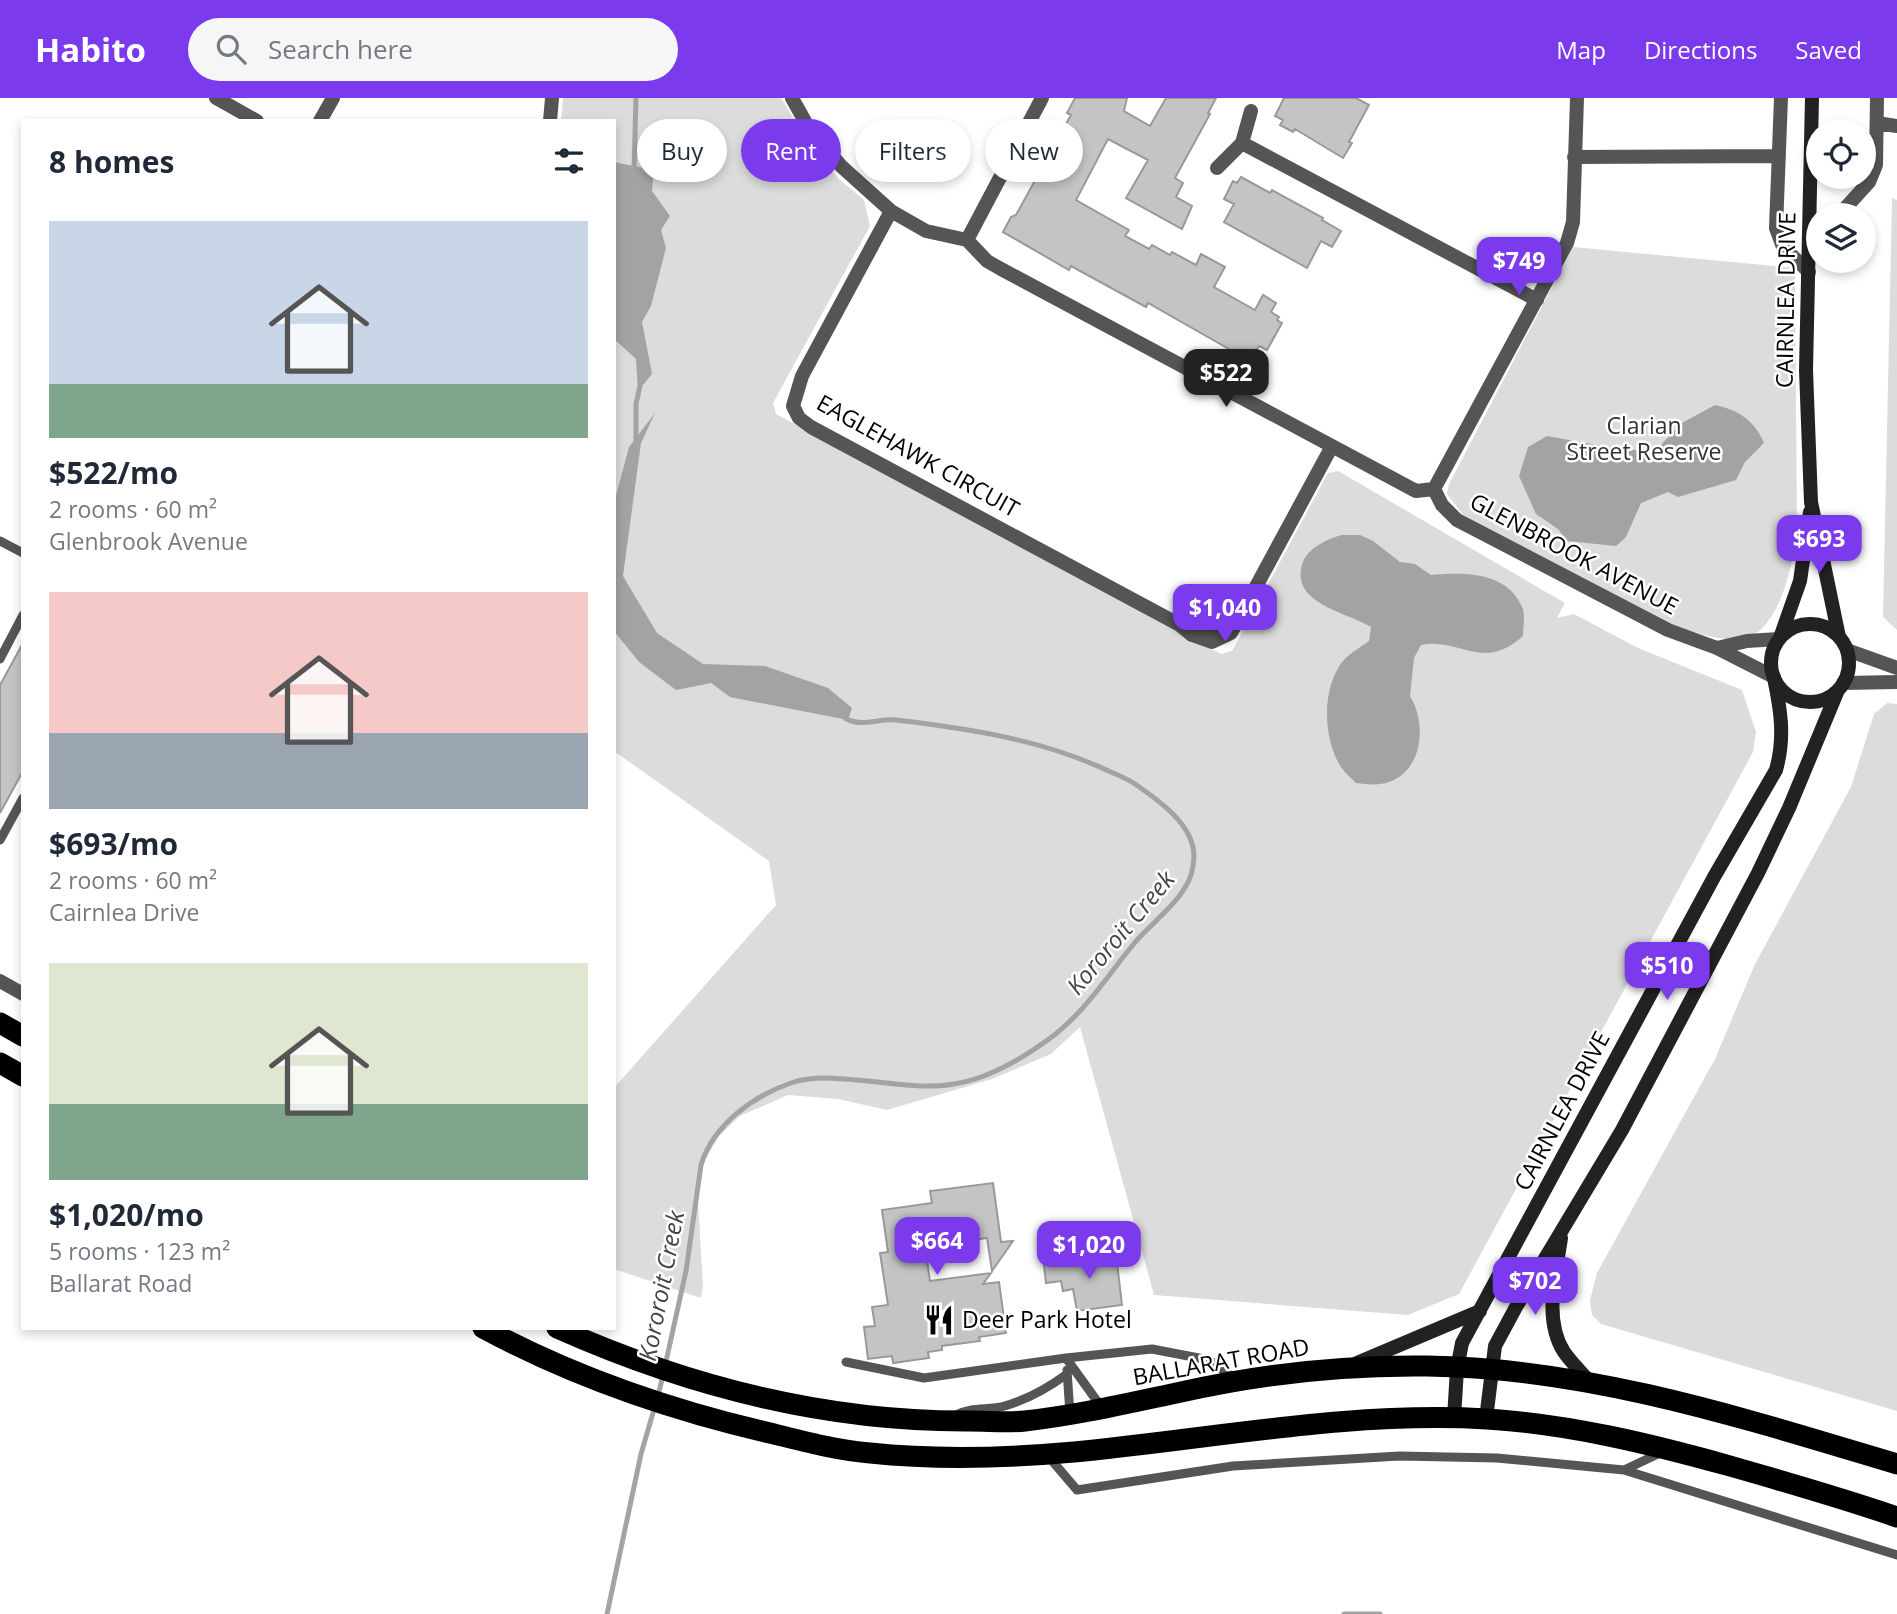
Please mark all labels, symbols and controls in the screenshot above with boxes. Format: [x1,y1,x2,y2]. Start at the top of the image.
search box [188,18,678,81]
text: Habito [35,27,146,72]
icon: search [212,30,250,68]
text: Search here [268,31,413,67]
text: Map [1556,33,1606,66]
text: Directions [1644,33,1757,66]
text: Saved [1795,33,1862,66]
chip: Buy [637,119,727,182]
chip: Rent [741,119,841,182]
chip: Filters [855,119,971,182]
chip: New [985,119,1083,182]
map controls [1806,119,1876,273]
button: locate [1806,119,1876,189]
text: 8 homes [49,141,174,182]
icon: filters [550,142,588,180]
button: layers [1806,203,1876,273]
street label: CAIRNLEA DRIVE [1767,212,1803,388]
pin: $749 [1478,238,1560,297]
text: $749 [1493,244,1545,276]
icon: home [256,266,382,392]
pin: $522 [1185,350,1267,409]
text: $522 [1200,356,1252,388]
street label: EAGLEHAWK CIRCUIT [811,386,1026,524]
park label: Clarian Street Reserve [1566,409,1722,467]
text: $522/mo [49,452,178,493]
street label: GLENBROOK AVENUE [1465,485,1684,622]
text: 2 rooms · 60 m² [49,493,217,525]
pin: $693 [1778,516,1860,575]
text: $693 [1793,522,1845,554]
text: Glenbrook Avenue [49,525,248,557]
pin: $1,040 [1168,584,1282,644]
text: $1,040 [1189,591,1261,623]
icon: home [256,637,382,763]
text: $693/mo [49,823,178,864]
water label: Kororoit Creek [1058,862,1182,1001]
text: 2 rooms · 60 m² [49,864,217,896]
text: Cairnlea Drive [49,896,199,928]
pin: $510 [1626,942,1708,1002]
text: $510 [1641,949,1693,981]
icon: home [256,1008,382,1134]
street label: CAIRNLEA DRIVE [1506,1025,1617,1196]
text: $1,020/mo [49,1194,204,1235]
water label: Kororoit Creek [630,1207,692,1364]
pin: $664 [896,1218,978,1277]
pin: $1,020 [1032,1222,1146,1281]
text: $664 [911,1224,963,1256]
text: $1,020 [1053,1228,1125,1260]
text: 5 rooms · 123 m² [49,1235,230,1267]
pin: $702 [1494,1258,1576,1317]
text: $702 [1509,1264,1561,1296]
text: Ballarat Road [49,1267,192,1299]
restaurant icon: Deer Park Hotel [922,1303,956,1337]
place label: Deer Park Hotel [962,1303,1132,1335]
street label: BALLARAT ROAD [1130,1330,1312,1392]

